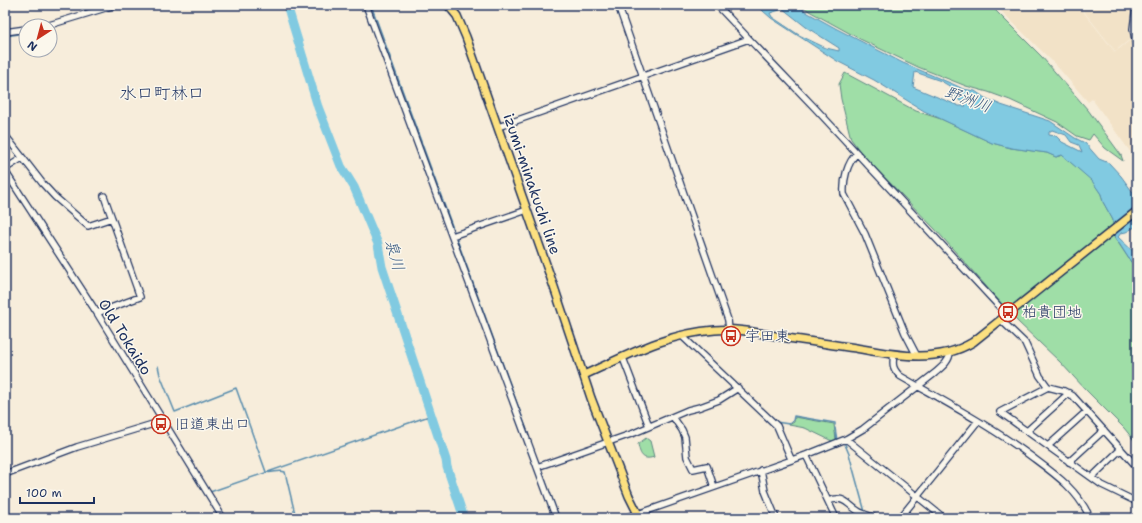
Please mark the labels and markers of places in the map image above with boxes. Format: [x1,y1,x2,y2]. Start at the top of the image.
bus stop icon: 柏貴団地 [997,301,1019,323]
place label: 柏貴団地 [1022,302,1082,322]
bus stop icon: 宇田東 [720,325,742,347]
place label: 宇田東 [745,326,790,346]
bus stop icon: 旧道東出口 [150,413,172,435]
place label: 旧道東出口 [175,414,250,434]

